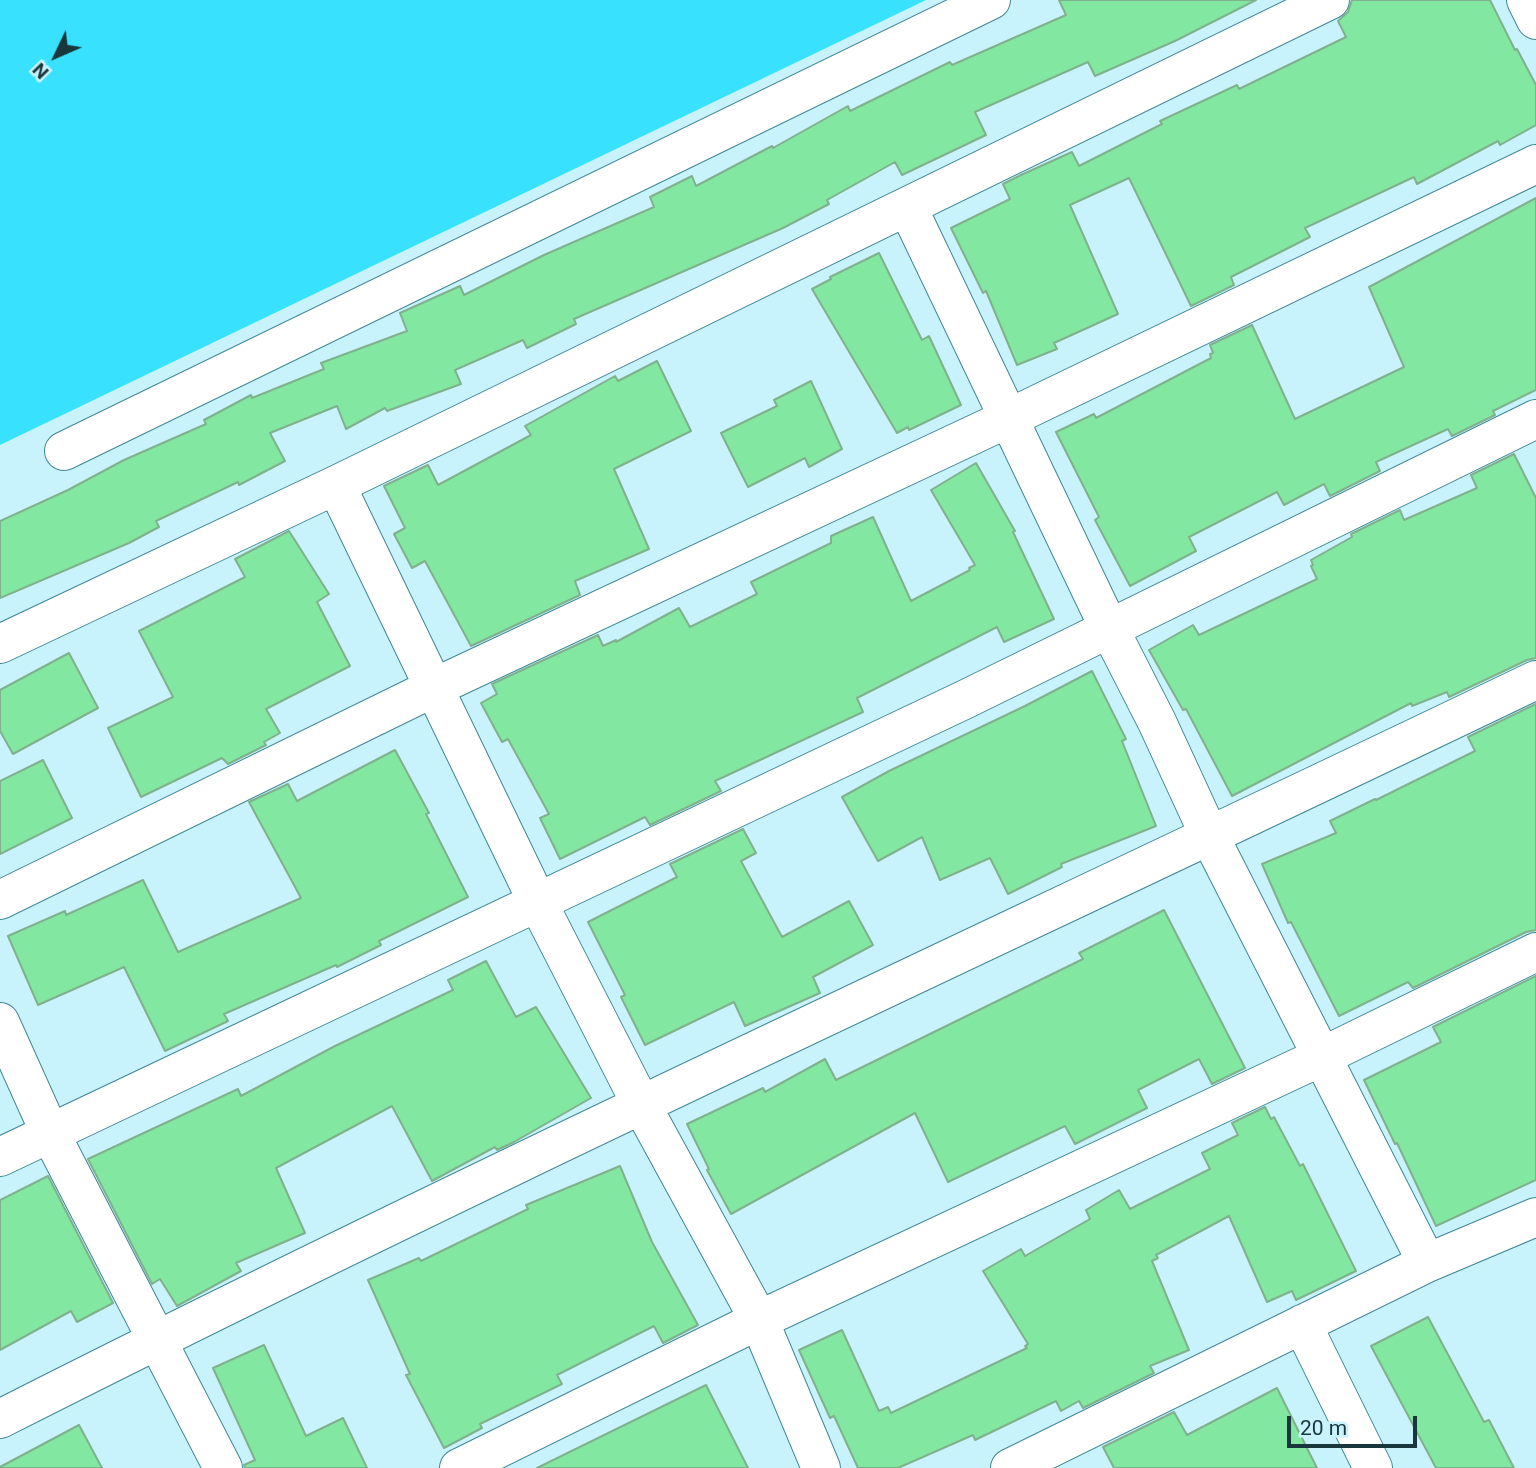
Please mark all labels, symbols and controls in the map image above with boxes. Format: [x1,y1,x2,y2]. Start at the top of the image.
north arrow [21,21,91,91]
text: N [28,58,53,84]
scale bar [1291,1402,1420,1446]
text: 20 m [1300,1416,1347,1440]

